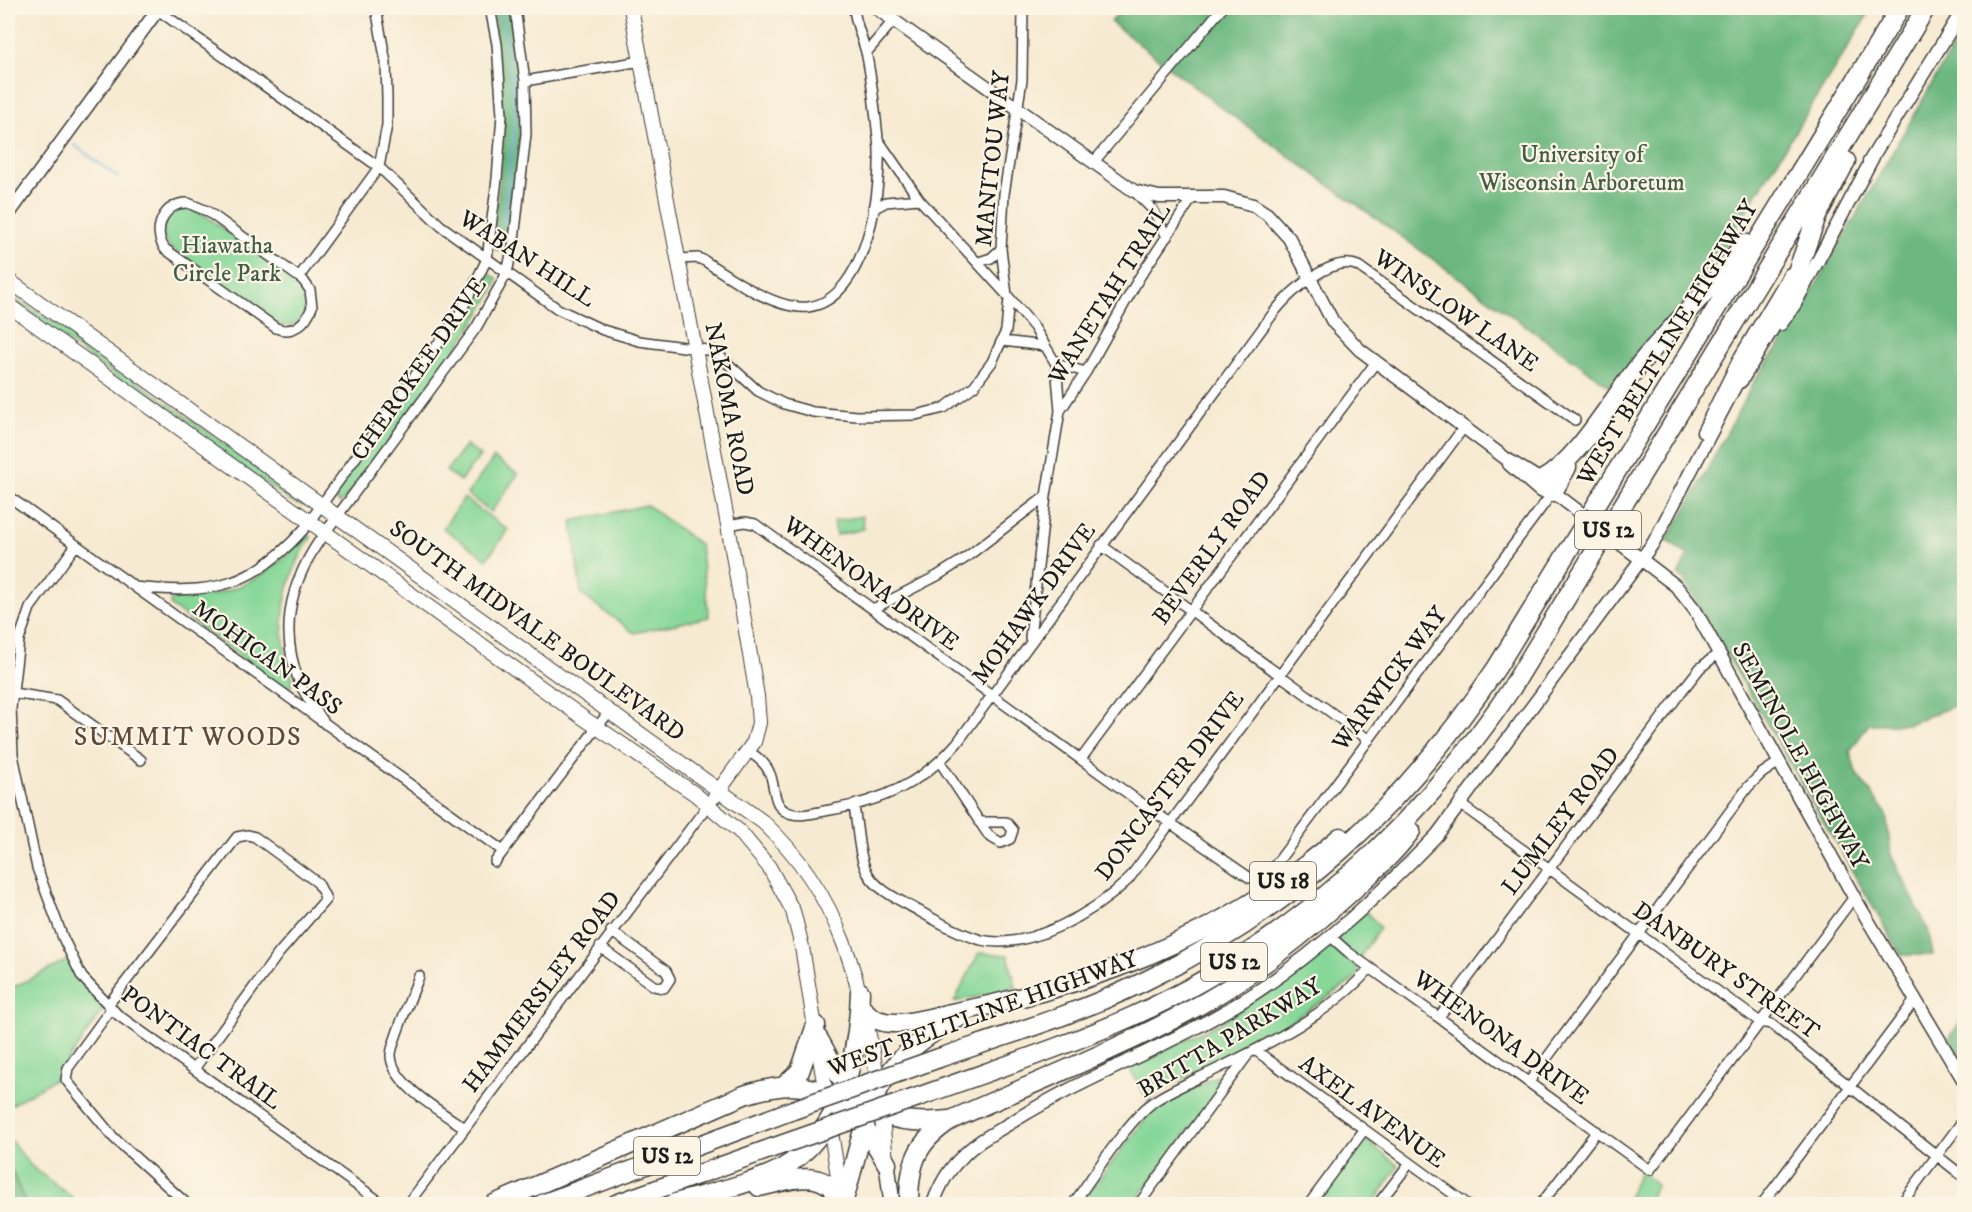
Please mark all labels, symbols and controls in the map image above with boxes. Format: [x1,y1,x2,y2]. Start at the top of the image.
street label: MANITOU WAY [969,69,1017,248]
park label: University of Wisconsin Arboretum [1478,140,1685,198]
street label: WEST BELTLINE HIGHWAY [1570,194,1766,492]
street label: WANETAH TRAIL [1042,198,1178,391]
street label: WABAN HILL [452,203,601,314]
park label: Hiawatha Circle Park [173,231,281,289]
street label: WINSLOW LANE [1367,242,1544,379]
street label: CHEROKEE DRIVE [344,271,494,467]
street label: NAKOMA ROAD [698,320,760,498]
street label: BEVERLY ROAD [1146,465,1278,631]
street label: WHENONA DRIVE [776,509,965,658]
road number: US 12 [1575,511,1641,549]
street label: SOUTH MIDVALE BOULEVARD [383,514,691,748]
street label: MOHAWK DRIVE [965,517,1103,691]
street label: MOHICAN PASS [186,594,348,722]
street label: WARWICK WAY [1325,600,1455,758]
street label: SEMINOLE HIGHWAY [1725,637,1875,876]
street label: DONCASTER DRIVE [1089,685,1251,887]
district label: SUMMIT WOODS [74,721,302,754]
street label: LUMLEY ROAD [1496,741,1626,901]
road number: US 18 [1250,862,1316,900]
street label: HAMMERSLEY ROAD [456,885,628,1099]
street label: DANBURY STREET [1627,895,1825,1047]
road number: US 12 [1201,943,1267,981]
street label: WEST BELTLINE HIGHWAY [823,944,1143,1084]
street label: WHENONA DRIVE [1406,963,1595,1112]
street label: BRITTA PARKWAY [1132,971,1328,1105]
street label: PONTIAC TRAIL [115,980,287,1116]
street label: AXEL AVENUE [1293,1049,1451,1175]
road number: US 12 [634,1137,700,1175]

